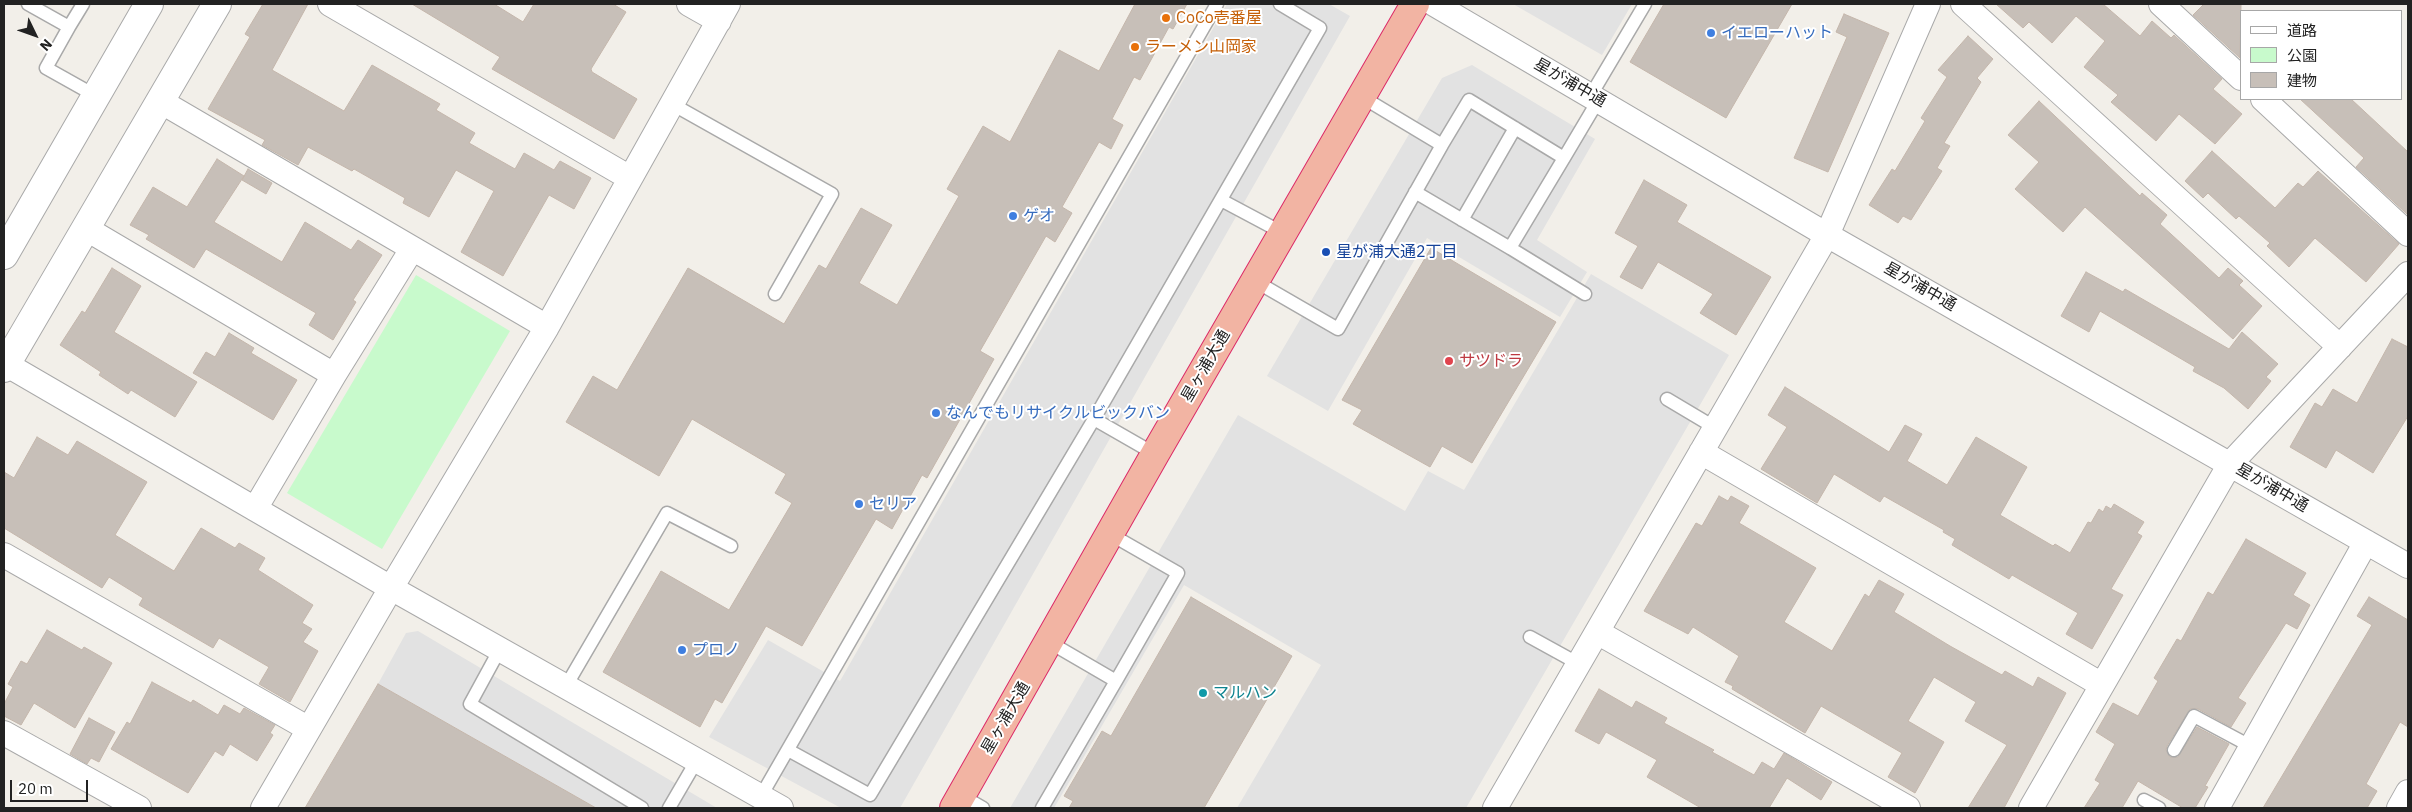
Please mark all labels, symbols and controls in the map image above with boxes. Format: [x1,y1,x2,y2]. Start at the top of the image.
place label: CoCo壱番屋 [1176,8,1262,28]
north arrow [10,10,60,60]
legend [2240,10,2402,100]
marker: CoCo壱番屋 [1160,12,1172,24]
text: 道路 [2287,21,2317,40]
place label: イエローハット [1721,23,1833,43]
marker: イエローハット [1705,27,1717,39]
text: N [36,35,56,55]
place label: ラーメン山岡家 [1145,37,1257,57]
marker: ラーメン山岡家 [1129,41,1141,53]
text: 公園 [2287,46,2317,65]
street label: 星が浦中通 [1531,55,1609,111]
text: 建物 [2287,71,2317,90]
place label: ゲオ [1023,206,1055,226]
marker: ゲオ [1007,210,1019,222]
place label: 星が浦大通2丁目 [1336,242,1458,262]
marker: 星が浦大通2丁目 [1320,246,1332,258]
street label: 星が浦中通 [1881,259,1959,315]
street label: 星ヶ浦大通 [1178,327,1234,405]
place label: サツドラ [1459,351,1523,371]
marker: サツドラ [1443,355,1455,367]
place label: なんでもリサイクルビックバン [946,403,1170,423]
marker: なんでもリサイクルビックバン [930,407,942,419]
street label: 星が浦中通 [2233,460,2311,516]
place label: セリア [869,494,917,514]
marker: セリア [853,498,865,510]
place label: プロノ [692,640,740,660]
marker: プロノ [676,644,688,656]
street label: 星ヶ浦大通 [978,679,1034,757]
place label: マルハン [1213,683,1277,703]
marker: マルハン [1197,687,1209,699]
scale bar [12,770,90,802]
text: 20 m [18,779,53,798]

